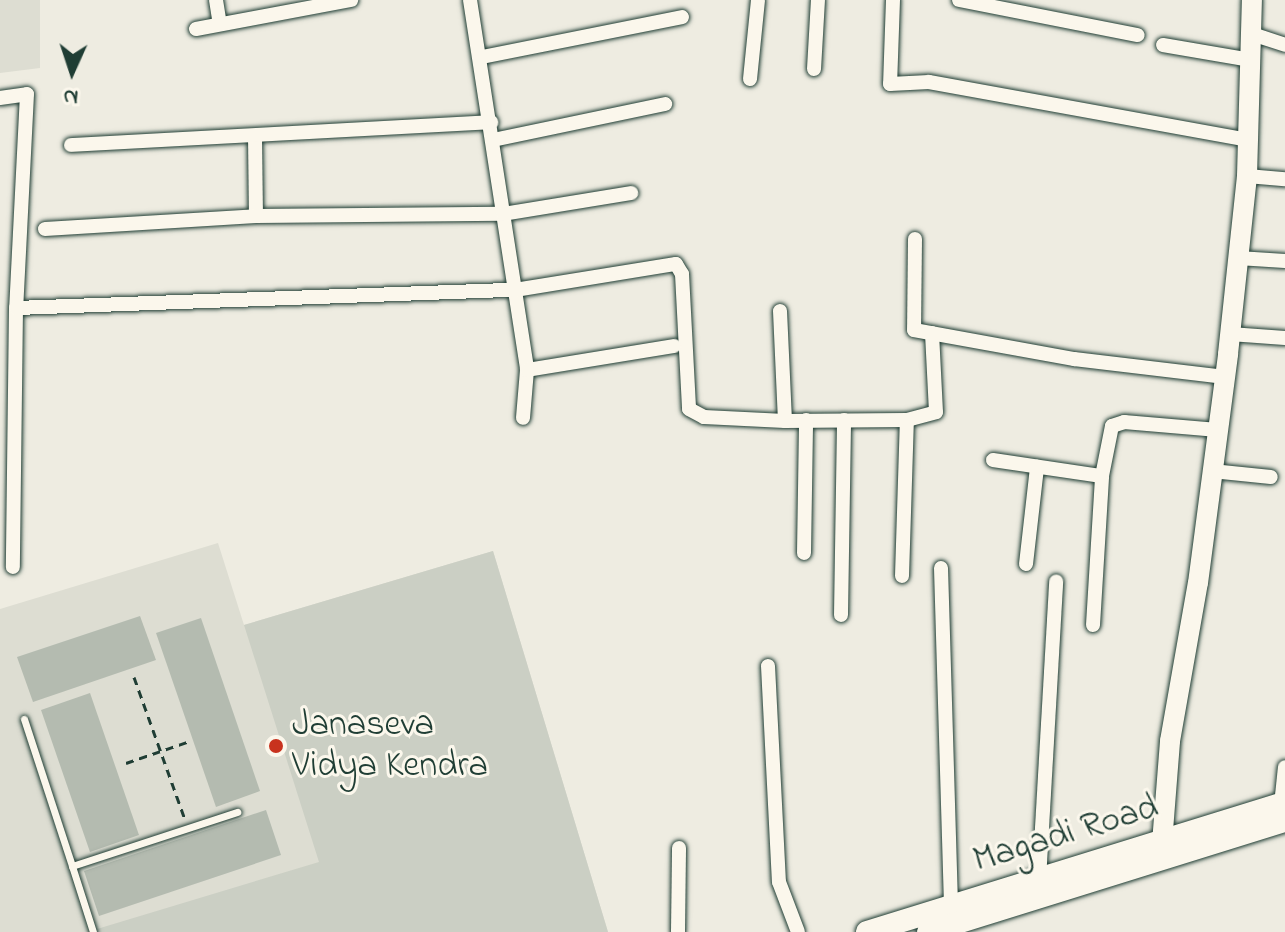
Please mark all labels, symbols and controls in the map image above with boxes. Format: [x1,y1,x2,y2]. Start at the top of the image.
north arrow [32,32,112,112]
text: N [62,80,79,112]
place label: Janaseva Vidya Kendra [292,703,488,788]
marker: Janaseva Vidya Kendra [267,737,285,755]
street label: Magadi Road [968,786,1164,884]

